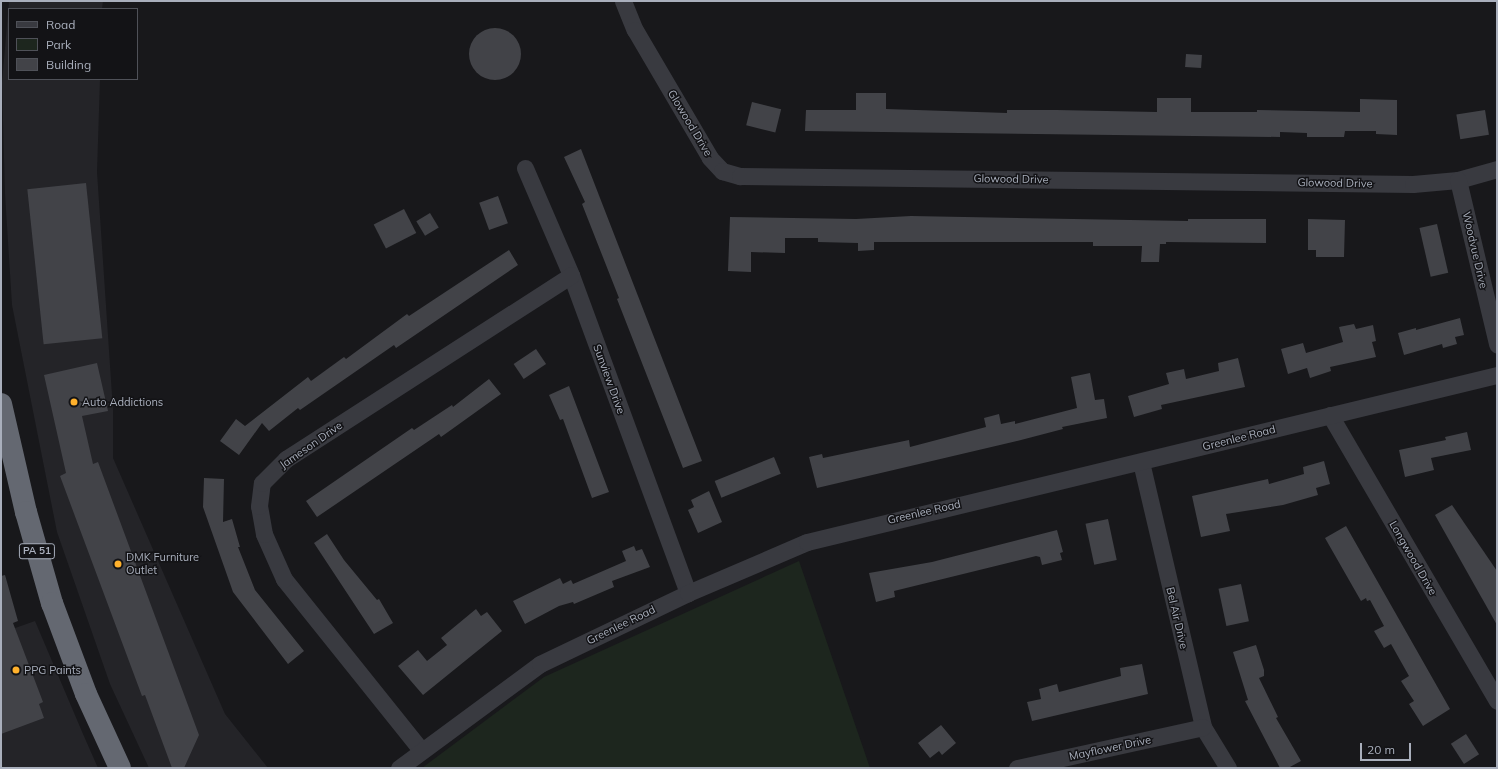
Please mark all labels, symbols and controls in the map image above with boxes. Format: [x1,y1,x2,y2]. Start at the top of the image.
legend [8,8,138,80]
text: Road [46,17,75,32]
text: Park [46,37,71,52]
text: Building [46,57,91,72]
street label: Glowood Drive [665,87,715,159]
street label: Glowood Drive [973,172,1049,186]
street label: Glowood Drive [1297,176,1373,190]
street label: Woodvue Drive [1460,210,1490,290]
street label: Sunview Drive [590,342,628,416]
place label: Auto Addictions [82,395,163,409]
marker: Auto Addictions [69,397,79,407]
street label: Jameson Drive [277,419,345,471]
street label: Greenlee Road [1201,423,1277,453]
street label: Greenlee Road [886,497,962,527]
street label: Longwood Drive [1386,519,1440,597]
road number: PA 51 [18,543,56,559]
place label: DMK Furniture Outlet [126,551,199,577]
marker: DMK Furniture Outlet [113,559,123,569]
street label: Bel Air Drive [1163,586,1191,650]
street label: Greenlee Road [584,603,658,647]
place label: PPG Paints [24,663,81,677]
marker: PPG Paints [11,665,21,675]
street label: Mayflower Drive [1068,733,1152,763]
scale bar [1362,735,1413,761]
text: 20 m [1367,742,1395,757]

